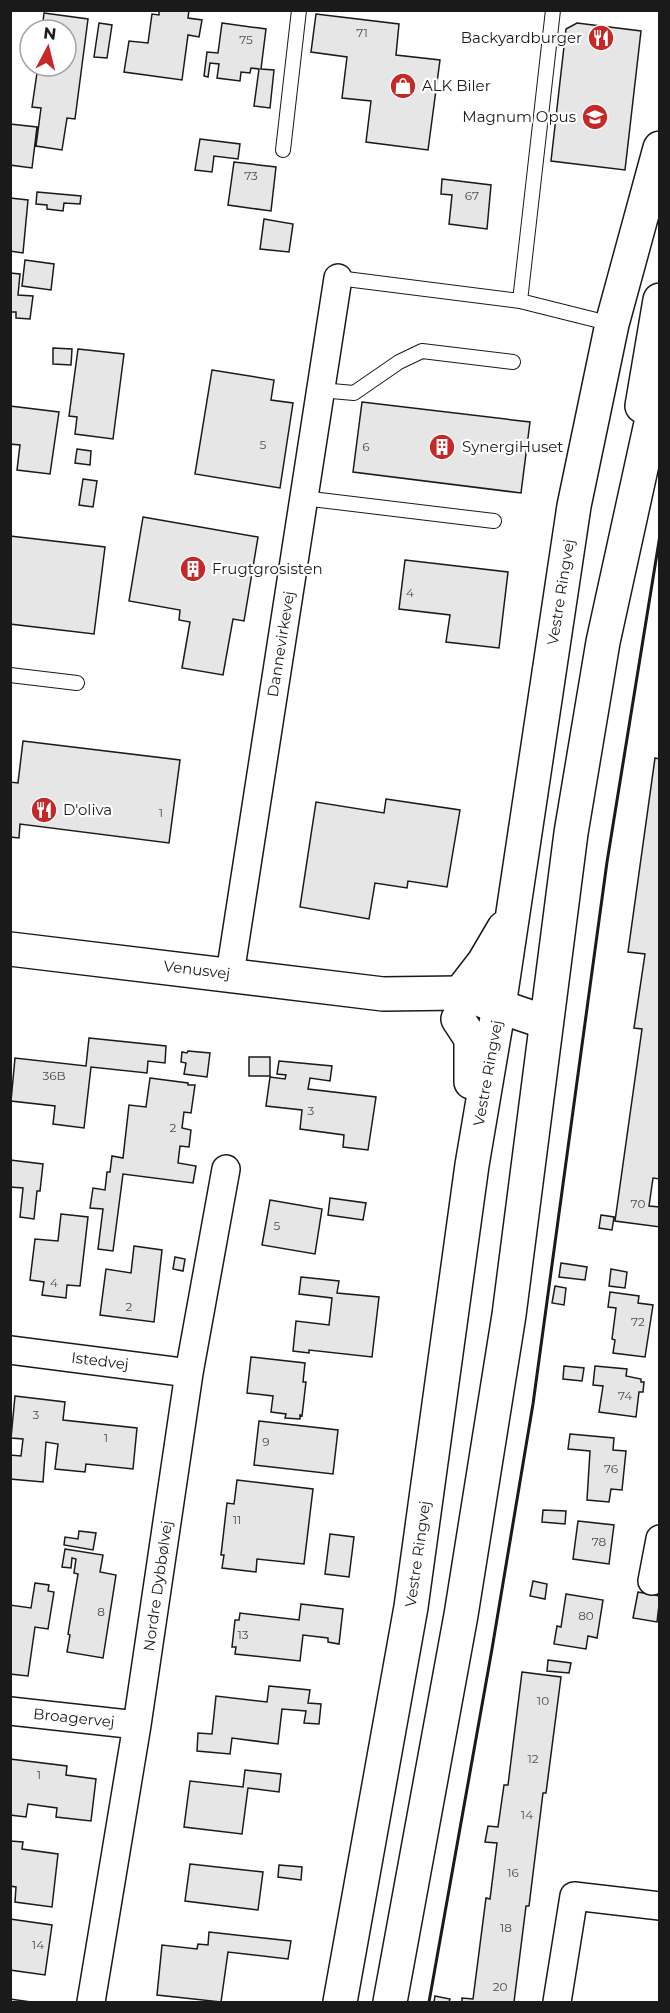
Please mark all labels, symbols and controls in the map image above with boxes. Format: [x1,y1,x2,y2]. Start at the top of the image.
north arrow [18,18,78,78]
text: N [42,23,57,44]
restaurant icon: Backyardburger [586,23,616,53]
house number: 71 [356,25,368,40]
place label: Backyardburger [461,28,582,47]
house number: 75 [239,32,253,47]
shop icon: ALK Biler [388,71,418,101]
place label: ALK Biler [422,76,491,95]
school or university icon: Magnum Opus [580,102,610,132]
place label: Magnum Opus [462,107,576,126]
house number: 73 [244,168,258,183]
house number: 67 [465,188,479,203]
building icon: SynergiHuset [427,432,457,462]
house number: 5 [260,437,267,452]
place label: SynergiHuset [462,437,563,456]
house number: 6 [362,439,370,454]
street label: Vestre Ringvej [543,537,578,646]
building icon: Frugtgrosisten [178,554,208,584]
place label: Frugtgrosisten [212,559,323,578]
house number: 4 [406,585,414,600]
street label: Dannevirkevej [263,590,298,698]
restaurant icon: D'oliva [29,795,59,825]
place label: D'oliva [63,800,112,819]
house number: 1 [159,805,163,820]
street label: Venusvej [163,956,232,983]
street label: Vestre Ringvej [469,1018,506,1127]
house number: 36B [42,1068,66,1083]
house number: 3 [308,1103,315,1118]
house number: 2 [170,1120,177,1135]
house number: 70 [631,1196,645,1211]
house number: 5 [274,1218,281,1233]
house number: 4 [50,1275,58,1290]
house number: 2 [126,1299,133,1314]
house number: 72 [631,1314,645,1329]
street label: Istedvej [70,1348,130,1373]
house number: 74 [618,1388,632,1403]
house number: 3 [33,1407,40,1422]
house number: 1 [104,1430,108,1445]
house number: 9 [262,1434,270,1449]
house number: 76 [604,1461,618,1476]
street label: Vestre Ringvej [401,1500,434,1608]
house number: 11 [233,1512,241,1527]
street label: Nordre Dybbølvej [139,1519,176,1652]
house number: 78 [592,1534,607,1549]
house number: 8 [97,1604,105,1619]
house number: 80 [578,1608,594,1623]
house number: 13 [237,1627,249,1642]
house number: 10 [537,1693,549,1708]
street label: Broagervej [32,1704,116,1731]
house number: 12 [527,1751,539,1766]
house number: 1 [37,1767,41,1782]
house number: 14 [521,1807,533,1822]
house number: 16 [507,1865,519,1880]
house number: 18 [500,1920,512,1935]
house number: 14 [32,1937,44,1952]
house number: 20 [493,1979,507,1994]

